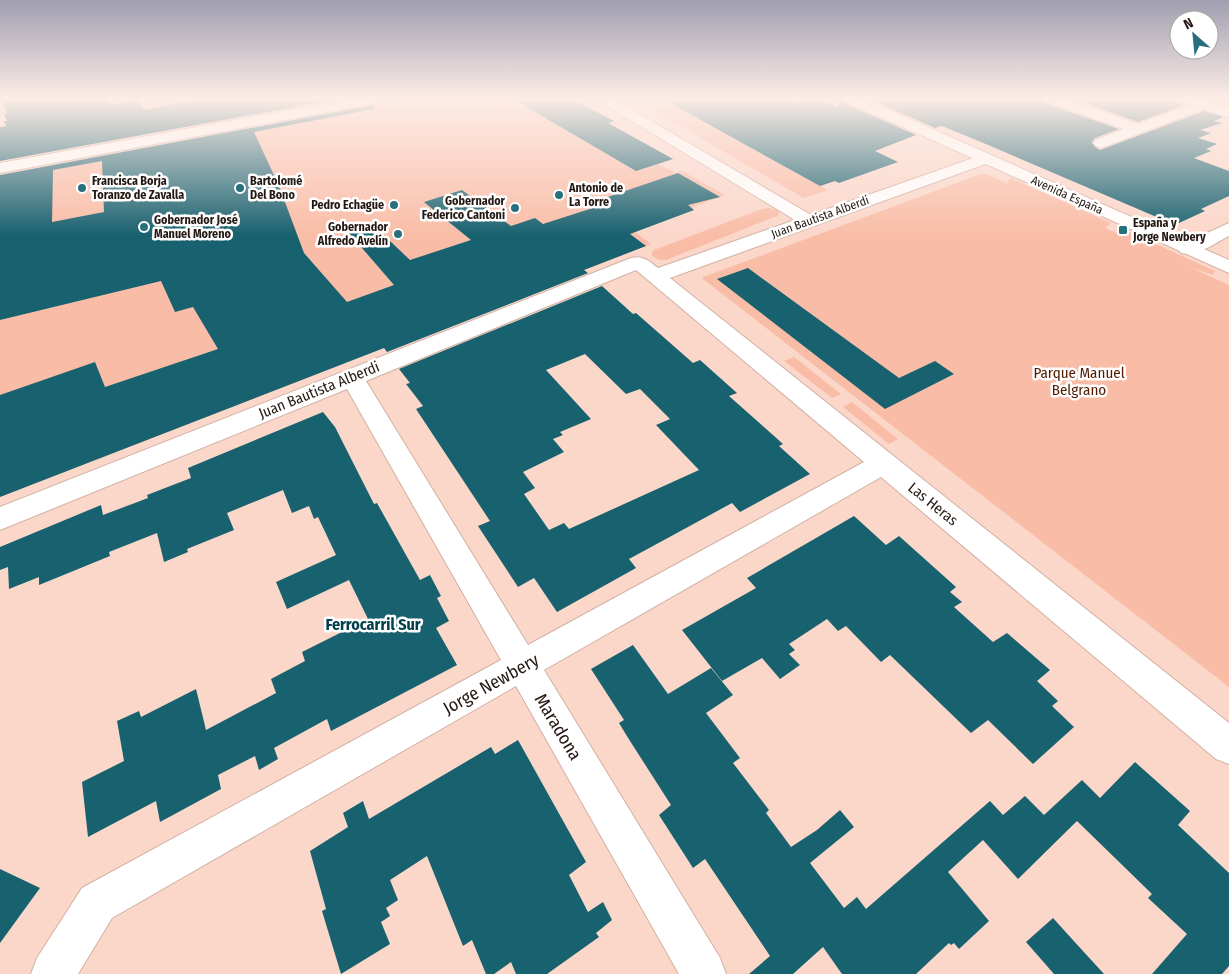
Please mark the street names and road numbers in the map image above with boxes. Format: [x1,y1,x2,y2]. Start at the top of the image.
street label: Avenida España [1029,173,1105,217]
street label: Juan Bautista Alberdi [769,193,871,241]
street label: Juan Bautista Alberdi [256,358,382,422]
street label: Las Heras [905,479,961,529]
street label: Jorge Newbery [439,649,543,719]
street label: Maradona [530,690,586,764]

